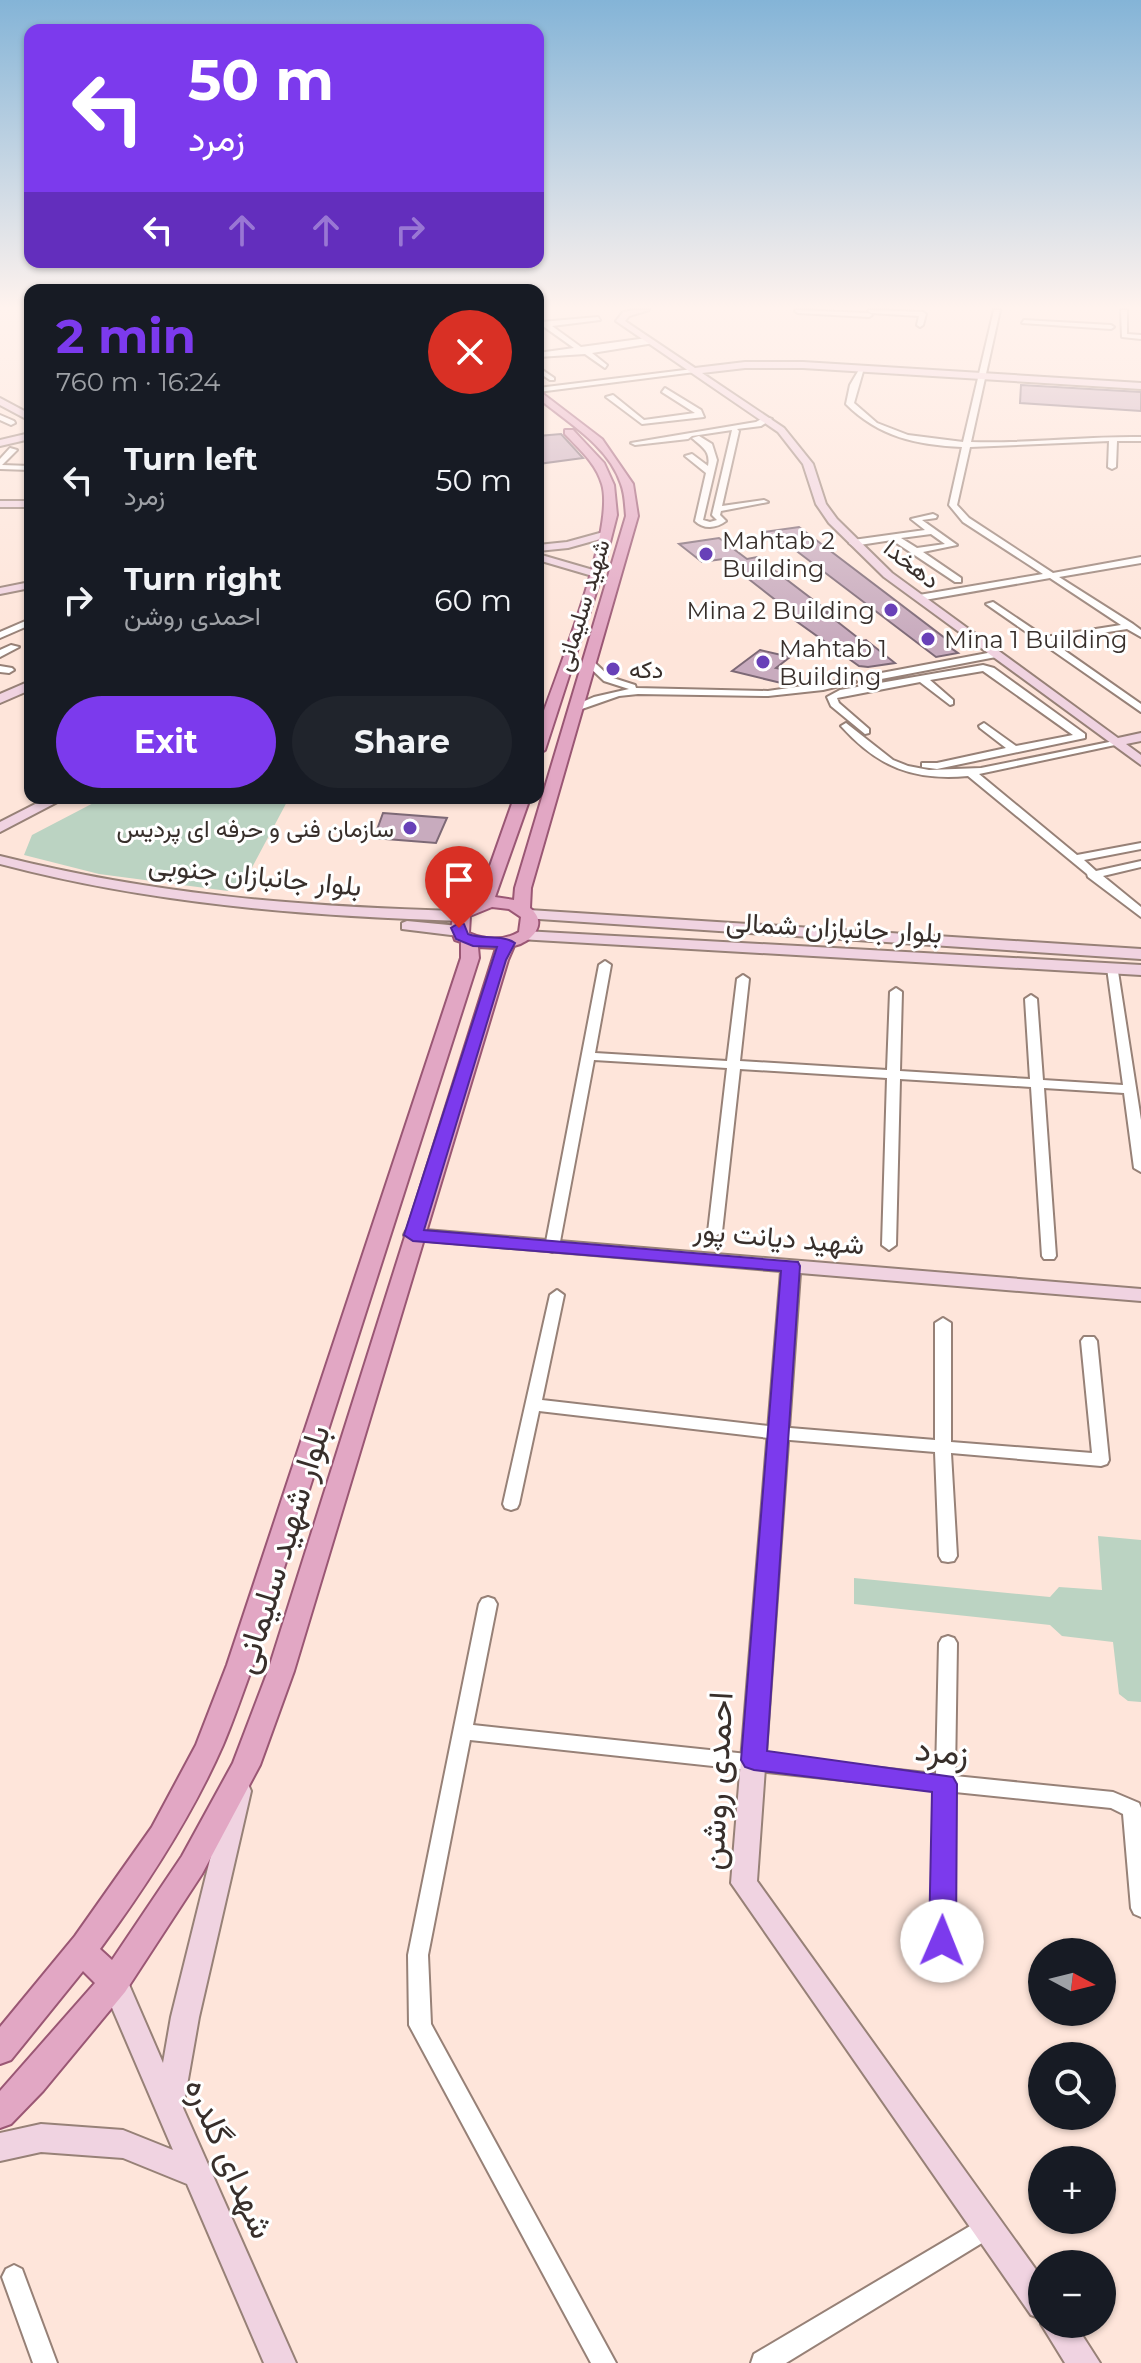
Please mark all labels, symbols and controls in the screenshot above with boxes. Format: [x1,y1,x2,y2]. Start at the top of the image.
text: 50 m [188,46,334,114]
icon: left [56,56,160,160]
text: زمرد [188,116,245,160]
icon: left [136,208,180,252]
icon: ahead [220,208,264,252]
icon: ahead [304,208,348,252]
icon: right [388,208,432,252]
text: 2 min [56,307,196,365]
button: close [428,310,512,394]
text: 760 m · 16:24 [56,366,221,398]
text: Turn left [124,441,257,478]
icon: left [56,458,100,502]
text: 50 m [435,462,512,499]
text: زمرد [124,480,165,512]
place label: Mahtab 2 Building [722,526,835,583]
street label: دهخدا [878,533,946,595]
street label: شهید سلیمانی [548,536,617,675]
marker: Mahtab 2 Building [697,545,715,563]
text: Turn right [124,561,281,598]
icon: right [56,578,100,622]
text: 60 m [434,582,512,619]
place label: Mina 2 Building [687,596,875,625]
text: احمدی روشن [124,600,261,632]
marker: Mina 2 Building [882,601,900,619]
place label: Mina 1 Building [944,625,1128,654]
marker: Mina 1 Building [919,630,937,648]
place label: Mahtab 1 Building [779,634,887,691]
marker: Mahtab 1 Building [754,653,772,671]
place label: دکه [629,655,663,684]
marker: دکه [604,660,622,678]
button: Exit [56,696,276,788]
button: Share [292,696,512,788]
place label: سازمان فنی و حرفه ای پردیس [116,814,394,845]
marker: سازمان فنی و حرفه ای پردیس [401,819,419,837]
pin [425,846,493,928]
street label: بلوار جانبازان جنوبی [147,847,363,904]
icon: arrive [437,858,481,902]
street label: بلوار جانبازان شمالی [725,904,943,951]
street label: شهید دیانت پور [691,1213,866,1263]
street label: بلوار شهید سلیمانی [223,1420,339,1678]
street label: احمدی روشن [690,1691,742,1871]
street label: زمرد [913,1727,971,1775]
position arrow [900,1899,984,1983]
north arrow [1028,1938,1116,2026]
map controls [1028,1938,1116,2338]
button: search [1028,2042,1116,2130]
street label: شهدای گلدره [176,2071,284,2245]
button: + [1028,2146,1116,2234]
button: − [1028,2250,1116,2338]

